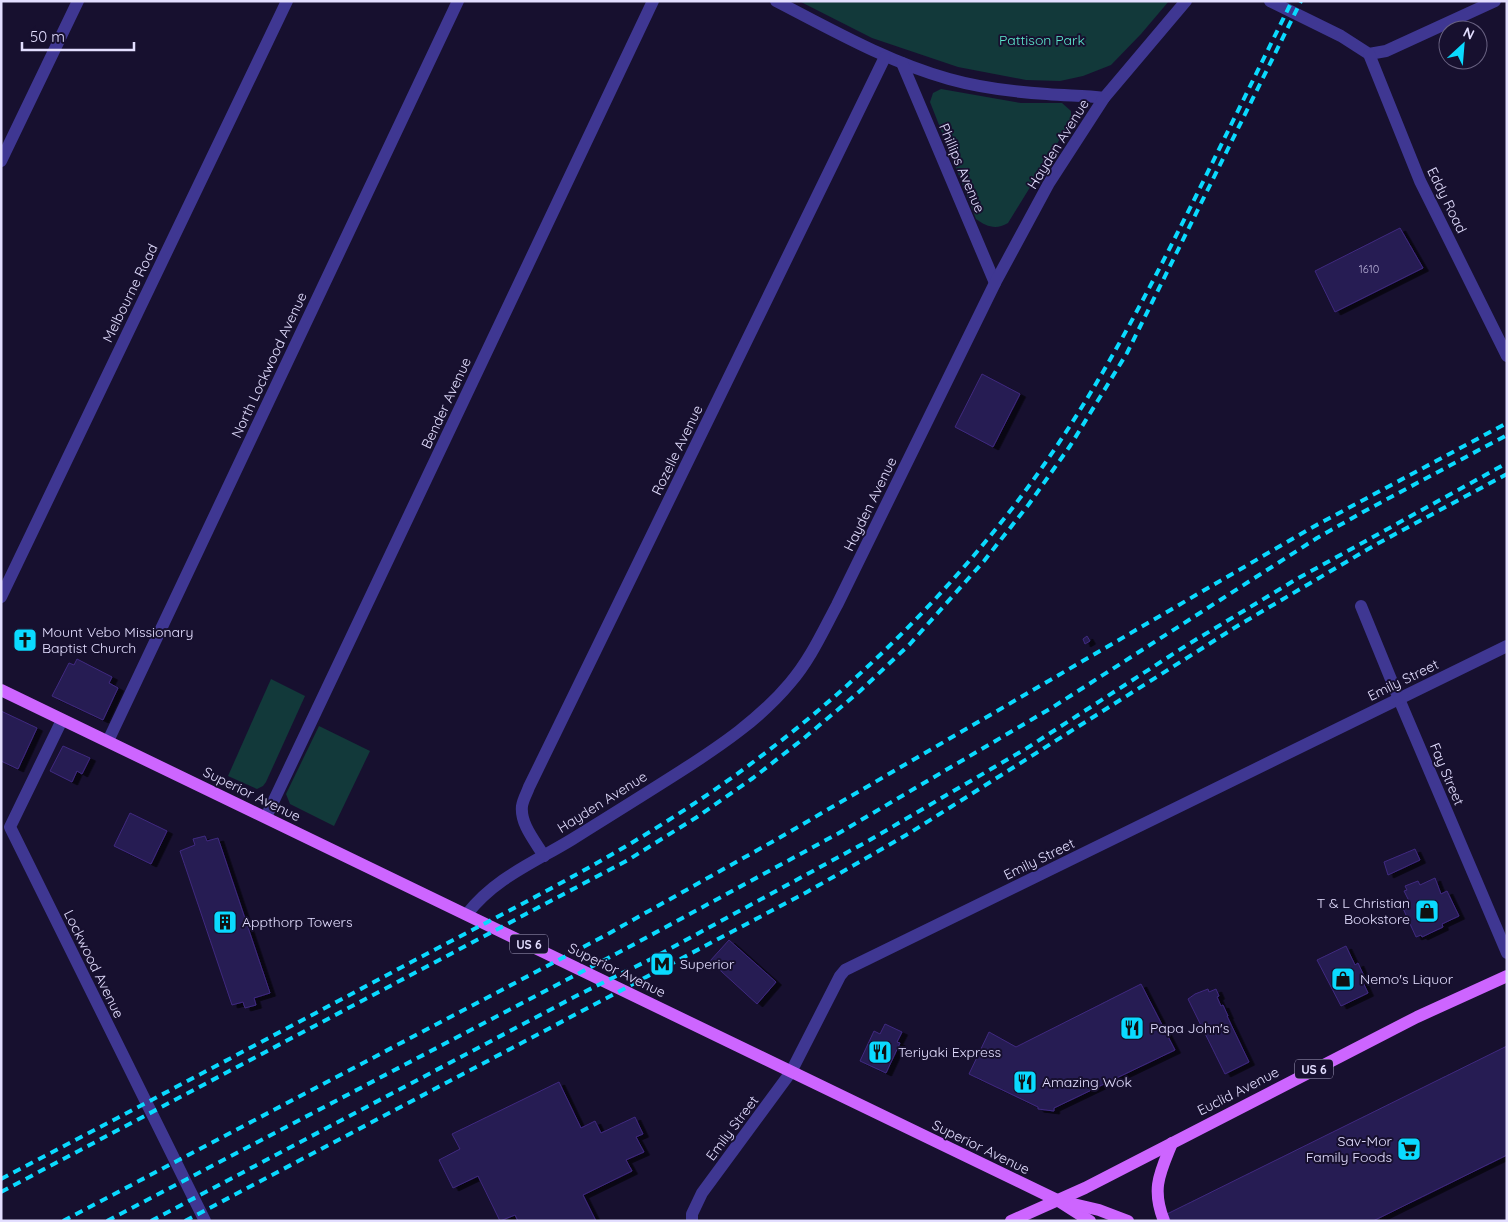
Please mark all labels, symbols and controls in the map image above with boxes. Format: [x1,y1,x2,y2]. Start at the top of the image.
scale bar [22,20,135,52]
north arrow [1438,20,1488,70]
text: N [1460,23,1477,44]
text: 50 m [30,27,65,46]
park label: Pattison Park [999,31,1085,49]
street label: Hayden Avenue [1023,96,1093,192]
street label: Phillips Avenue [935,121,989,216]
street label: Eddy Road [1423,164,1471,236]
street label: Melbourne Road [98,241,162,345]
house number: 1610 [1359,262,1379,276]
street label: North Lockwood Avenue [227,289,311,441]
street label: Bender Avenue [417,354,475,451]
street label: Rozelle Avenue [647,402,707,498]
street label: Hayden Avenue [839,454,901,554]
place label: Mount Vebo Missionary Baptist Church [42,623,193,657]
church icon: Mount Vebo Missionary Baptist Church [12,627,38,653]
street label: Emily Street [1365,655,1442,705]
street label: Fay Street [1426,740,1468,808]
street label: Superior Avenue [200,763,304,825]
street label: Hayden Avenue [554,767,650,837]
street label: Emily Street [1001,834,1078,884]
place label: T & L Christian Bookstore [1317,894,1410,928]
shop icon: T & L Christian Bookstore [1414,898,1440,924]
street label: Lockwood Avenue [60,907,128,1021]
building icon: Appthorp Towers [212,909,238,935]
place label: Appthorp Towers [242,913,353,931]
road number: US 6 [510,934,548,954]
street label: Superior Avenue [565,939,669,1001]
metro station icon: Superior [649,951,675,977]
place label: Superior [680,955,735,973]
shop icon: Nemo's Liquor [1330,966,1356,992]
place label: Nemo's Liquor [1360,970,1454,988]
restaurant icon: Papa John's [1119,1015,1145,1041]
place label: Papa John's [1150,1019,1229,1037]
restaurant icon: Teriyaki Express [867,1039,893,1065]
place label: Teriyaki Express [898,1043,1001,1061]
road number: US 6 [1295,1060,1333,1078]
street label: Euclid Avenue [1194,1063,1282,1119]
restaurant icon: Amazing Wok [1012,1069,1038,1095]
place label: Amazing Wok [1042,1073,1132,1091]
street label: Emily Street [702,1092,762,1164]
street label: Superior Avenue [929,1116,1033,1178]
place label: Sav-Mor Family Foods [1306,1132,1393,1166]
supermarket icon: Sav-Mor Family Foods [1396,1136,1422,1162]

